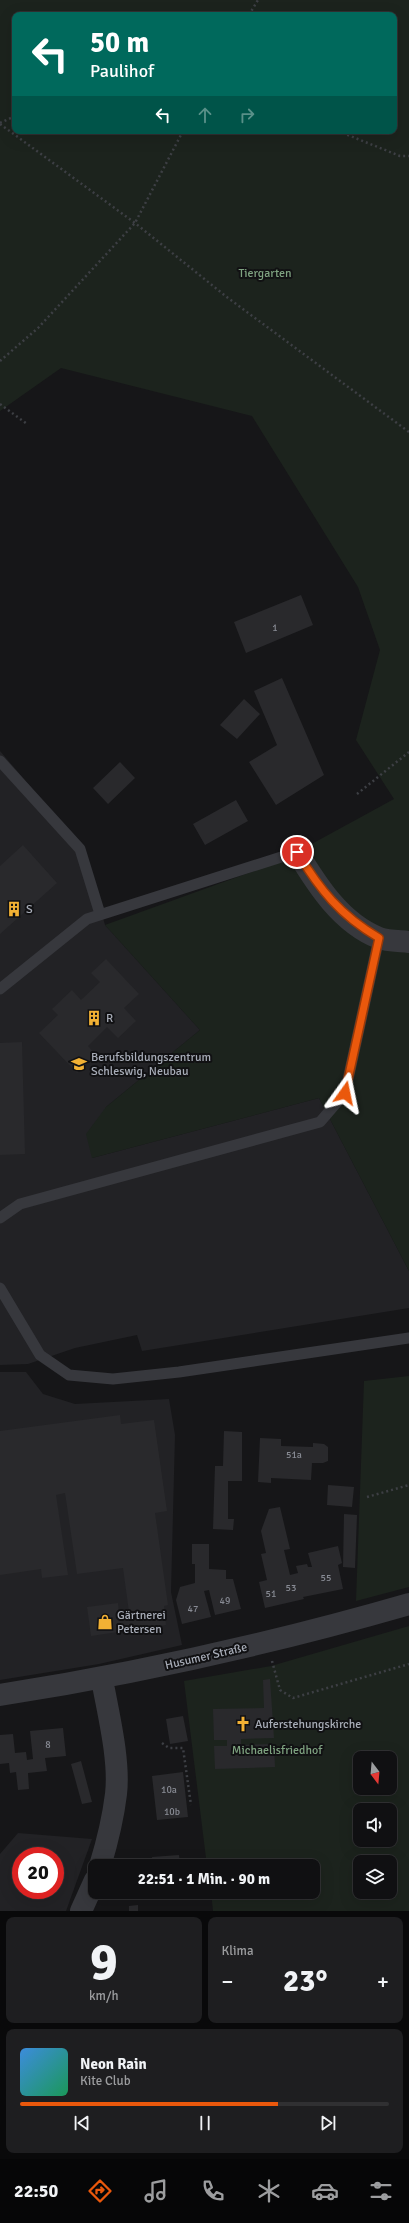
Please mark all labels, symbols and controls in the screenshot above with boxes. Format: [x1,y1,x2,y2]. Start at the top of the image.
text: 50 m [90,26,149,60]
icon: left [24,28,76,80]
text: Paulihof [90,60,154,82]
icon: left [152,104,174,126]
icon: ahead [194,104,216,126]
icon: right [236,104,258,126]
park label: Tiergarten [238,266,292,281]
house number: 1 [272,622,278,634]
pin [280,835,314,869]
icon: arrive [286,841,308,863]
building icon: S [5,900,23,918]
place label: S [26,902,33,917]
building icon: R [85,1009,103,1027]
place label: R [106,1011,113,1026]
place label: Berufsbildungszentrum Schleswig, Neubau [91,1050,211,1079]
school or university icon: Berufsbildungszentrum Schleswig, Neubau [70,1055,88,1073]
position arrow [324,1072,366,1114]
house number: 51a [286,1449,302,1461]
house number: 55 [321,1572,331,1584]
house number: 53 [286,1582,296,1594]
house number: 51 [266,1588,276,1600]
house number: 49 [220,1595,230,1607]
house number: 47 [188,1603,198,1615]
place label: Gärtnerei Petersen [117,1608,166,1637]
shop icon: Gärtnerei Petersen [96,1613,114,1631]
street label: Husumer Straße [164,1640,249,1673]
church icon: Auferstehungskirche [234,1715,252,1733]
place label: Auferstehungskirche [255,1717,361,1732]
house number: 8 [45,1739,51,1751]
park label: Michaelisfriedhof [232,1743,323,1758]
north arrow [353,1751,397,1795]
map controls [353,1751,397,1899]
house number: 10a [161,1784,177,1796]
button: sound [353,1803,397,1847]
house number: 10b [164,1806,180,1818]
speed limit sign: 20 [12,1847,64,1899]
button: layers [353,1855,397,1899]
text: 22:51 · 1 Min. · 90 m [138,1870,270,1888]
text: 9 [90,1930,118,1994]
text: Klima [222,1943,253,1959]
text: 23° [283,1963,327,2000]
text: − [222,1968,233,1995]
text: + [377,1968,389,1995]
text: km/h [89,1988,118,2004]
text: Neon Rain [80,2055,147,2073]
text: Kite Club [80,2073,131,2089]
icon: previous [71,2112,93,2134]
icon: pause [194,2112,216,2134]
icon: next [317,2112,339,2134]
icon: directions [86,2177,114,2205]
icon: music [142,2177,170,2205]
icon: phone [199,2177,227,2205]
icon: climate [255,2177,283,2205]
icon: car [311,2177,339,2205]
icon: filters [367,2177,395,2205]
text: 22:50 [14,2180,58,2202]

